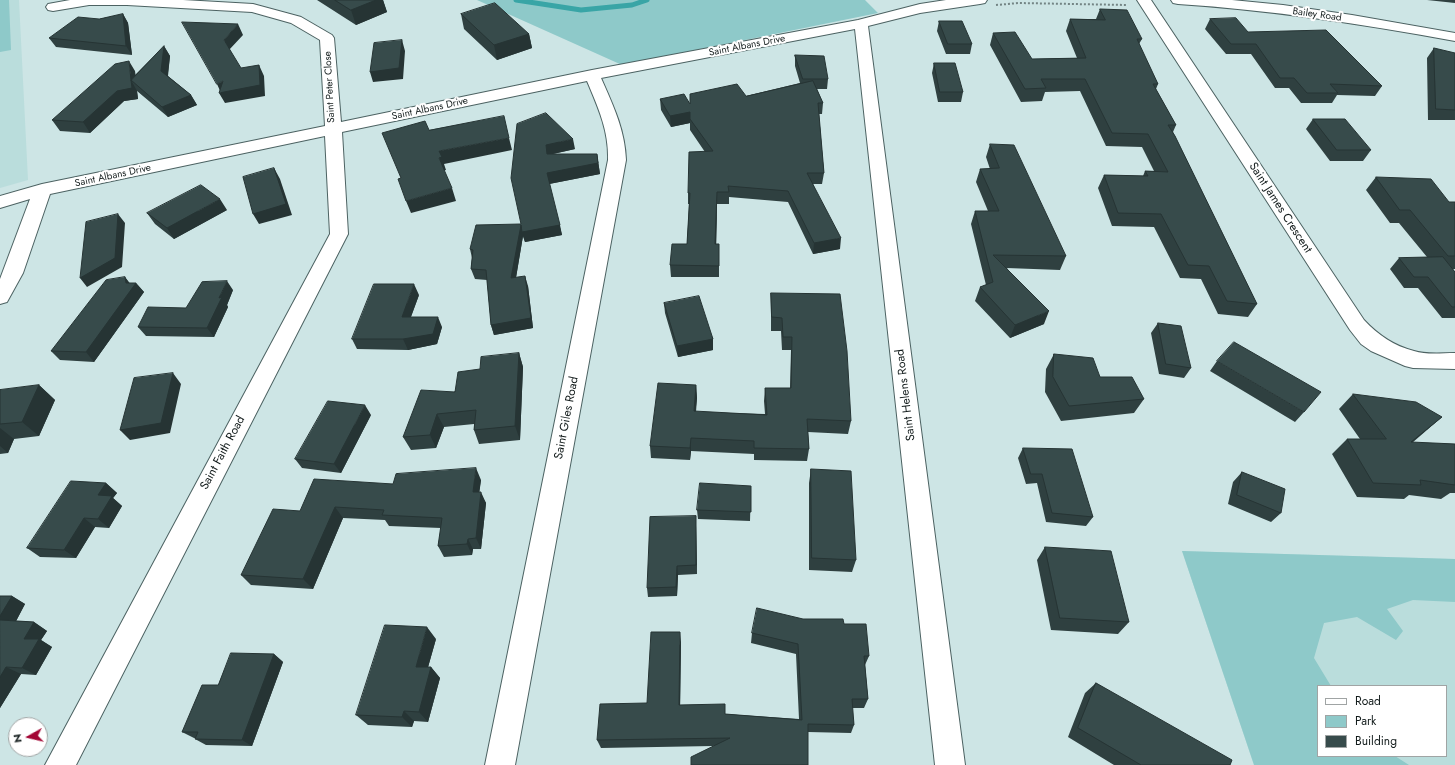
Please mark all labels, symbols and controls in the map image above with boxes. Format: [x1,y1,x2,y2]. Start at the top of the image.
street label: Bailey Road [1292,6,1342,24]
street label: Saint Albans Drive [708,33,786,59]
street label: Saint Peter Close [322,51,338,123]
street label: Saint Albans Drive [391,95,469,123]
street label: Saint James Crescent [1245,160,1315,256]
street label: Saint Albans Drive [74,162,152,190]
street label: Saint Helens Road [893,348,919,442]
street label: Saint Giles Road [552,375,582,461]
street label: Saint Faith Road [198,414,248,492]
legend [1317,685,1447,757]
text: Road [1355,692,1381,710]
text: Park [1355,712,1376,730]
north arrow [8,717,48,757]
text: Building [1355,732,1397,750]
text: N [9,733,26,744]

